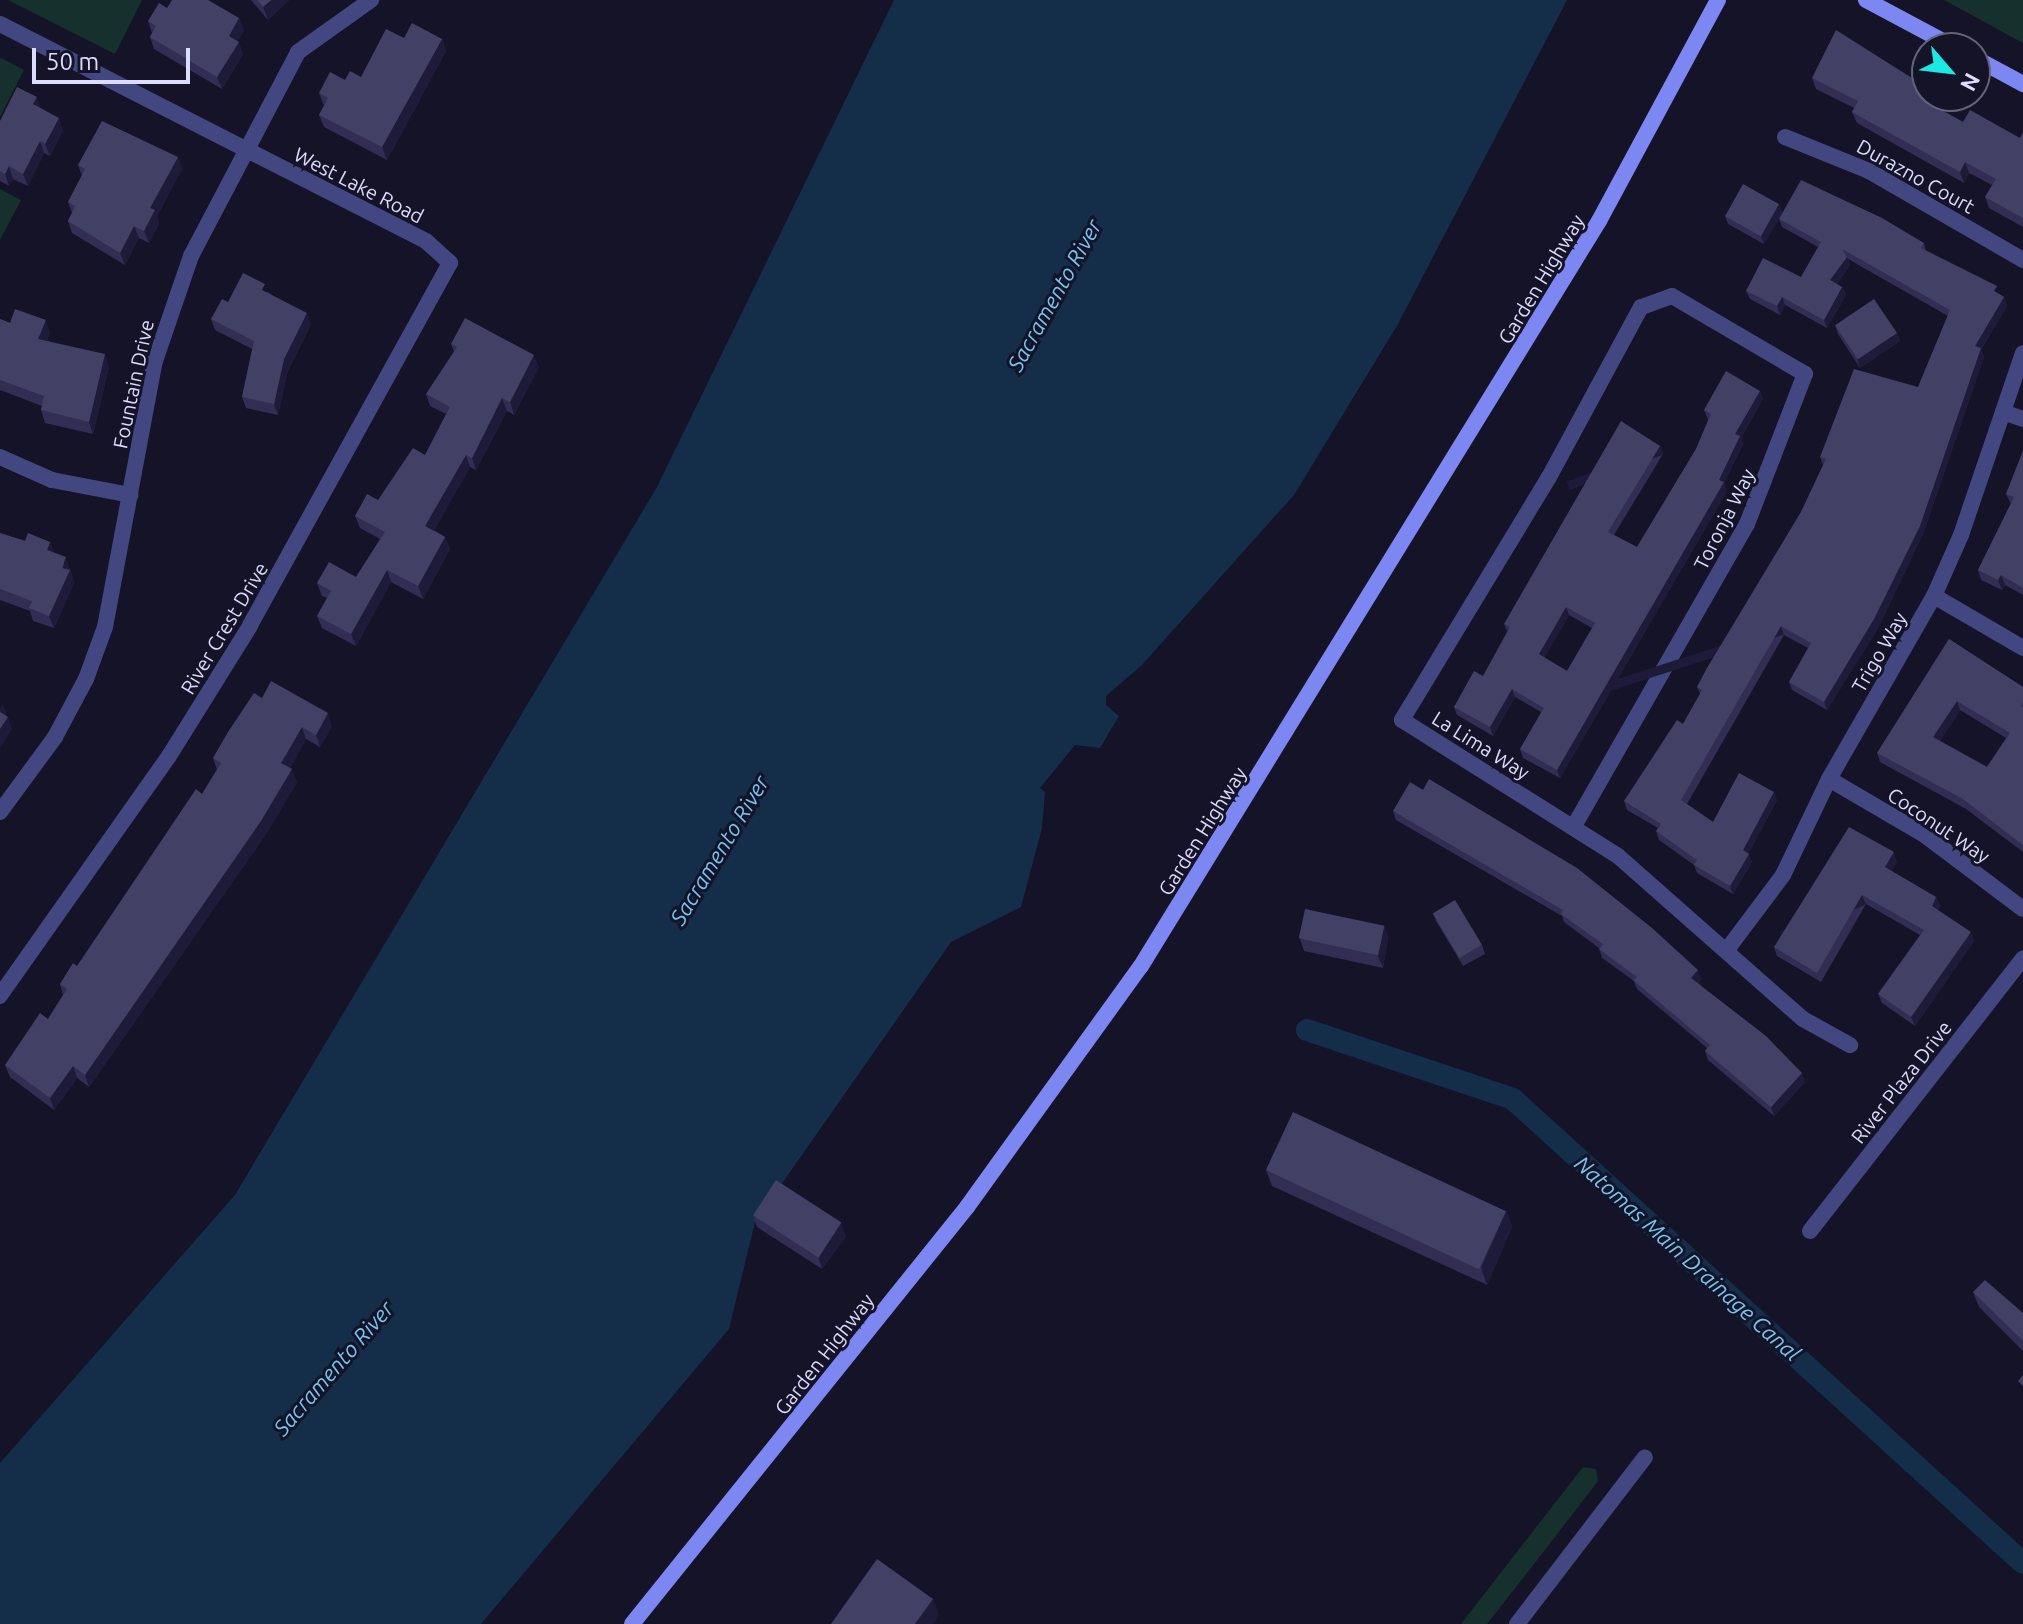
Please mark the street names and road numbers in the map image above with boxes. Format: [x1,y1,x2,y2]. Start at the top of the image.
street label: Durazno Court [1853,134,1979,218]
street label: West Lake Road [290,142,428,228]
street label: Garden Highway [1493,210,1589,348]
street label: Fountain Drive [108,317,158,451]
street label: Toronja Way [1688,464,1760,574]
street label: River Crest Drive [175,558,273,698]
street label: Trigo Way [1846,608,1912,696]
street label: La Lima Way [1428,706,1534,784]
street label: Garden Highway [1153,762,1251,900]
street label: Coconut Way [1883,782,1995,868]
street label: River Plaza Drive [1846,1016,1956,1148]
street label: Garden Highway [769,1289,879,1419]

